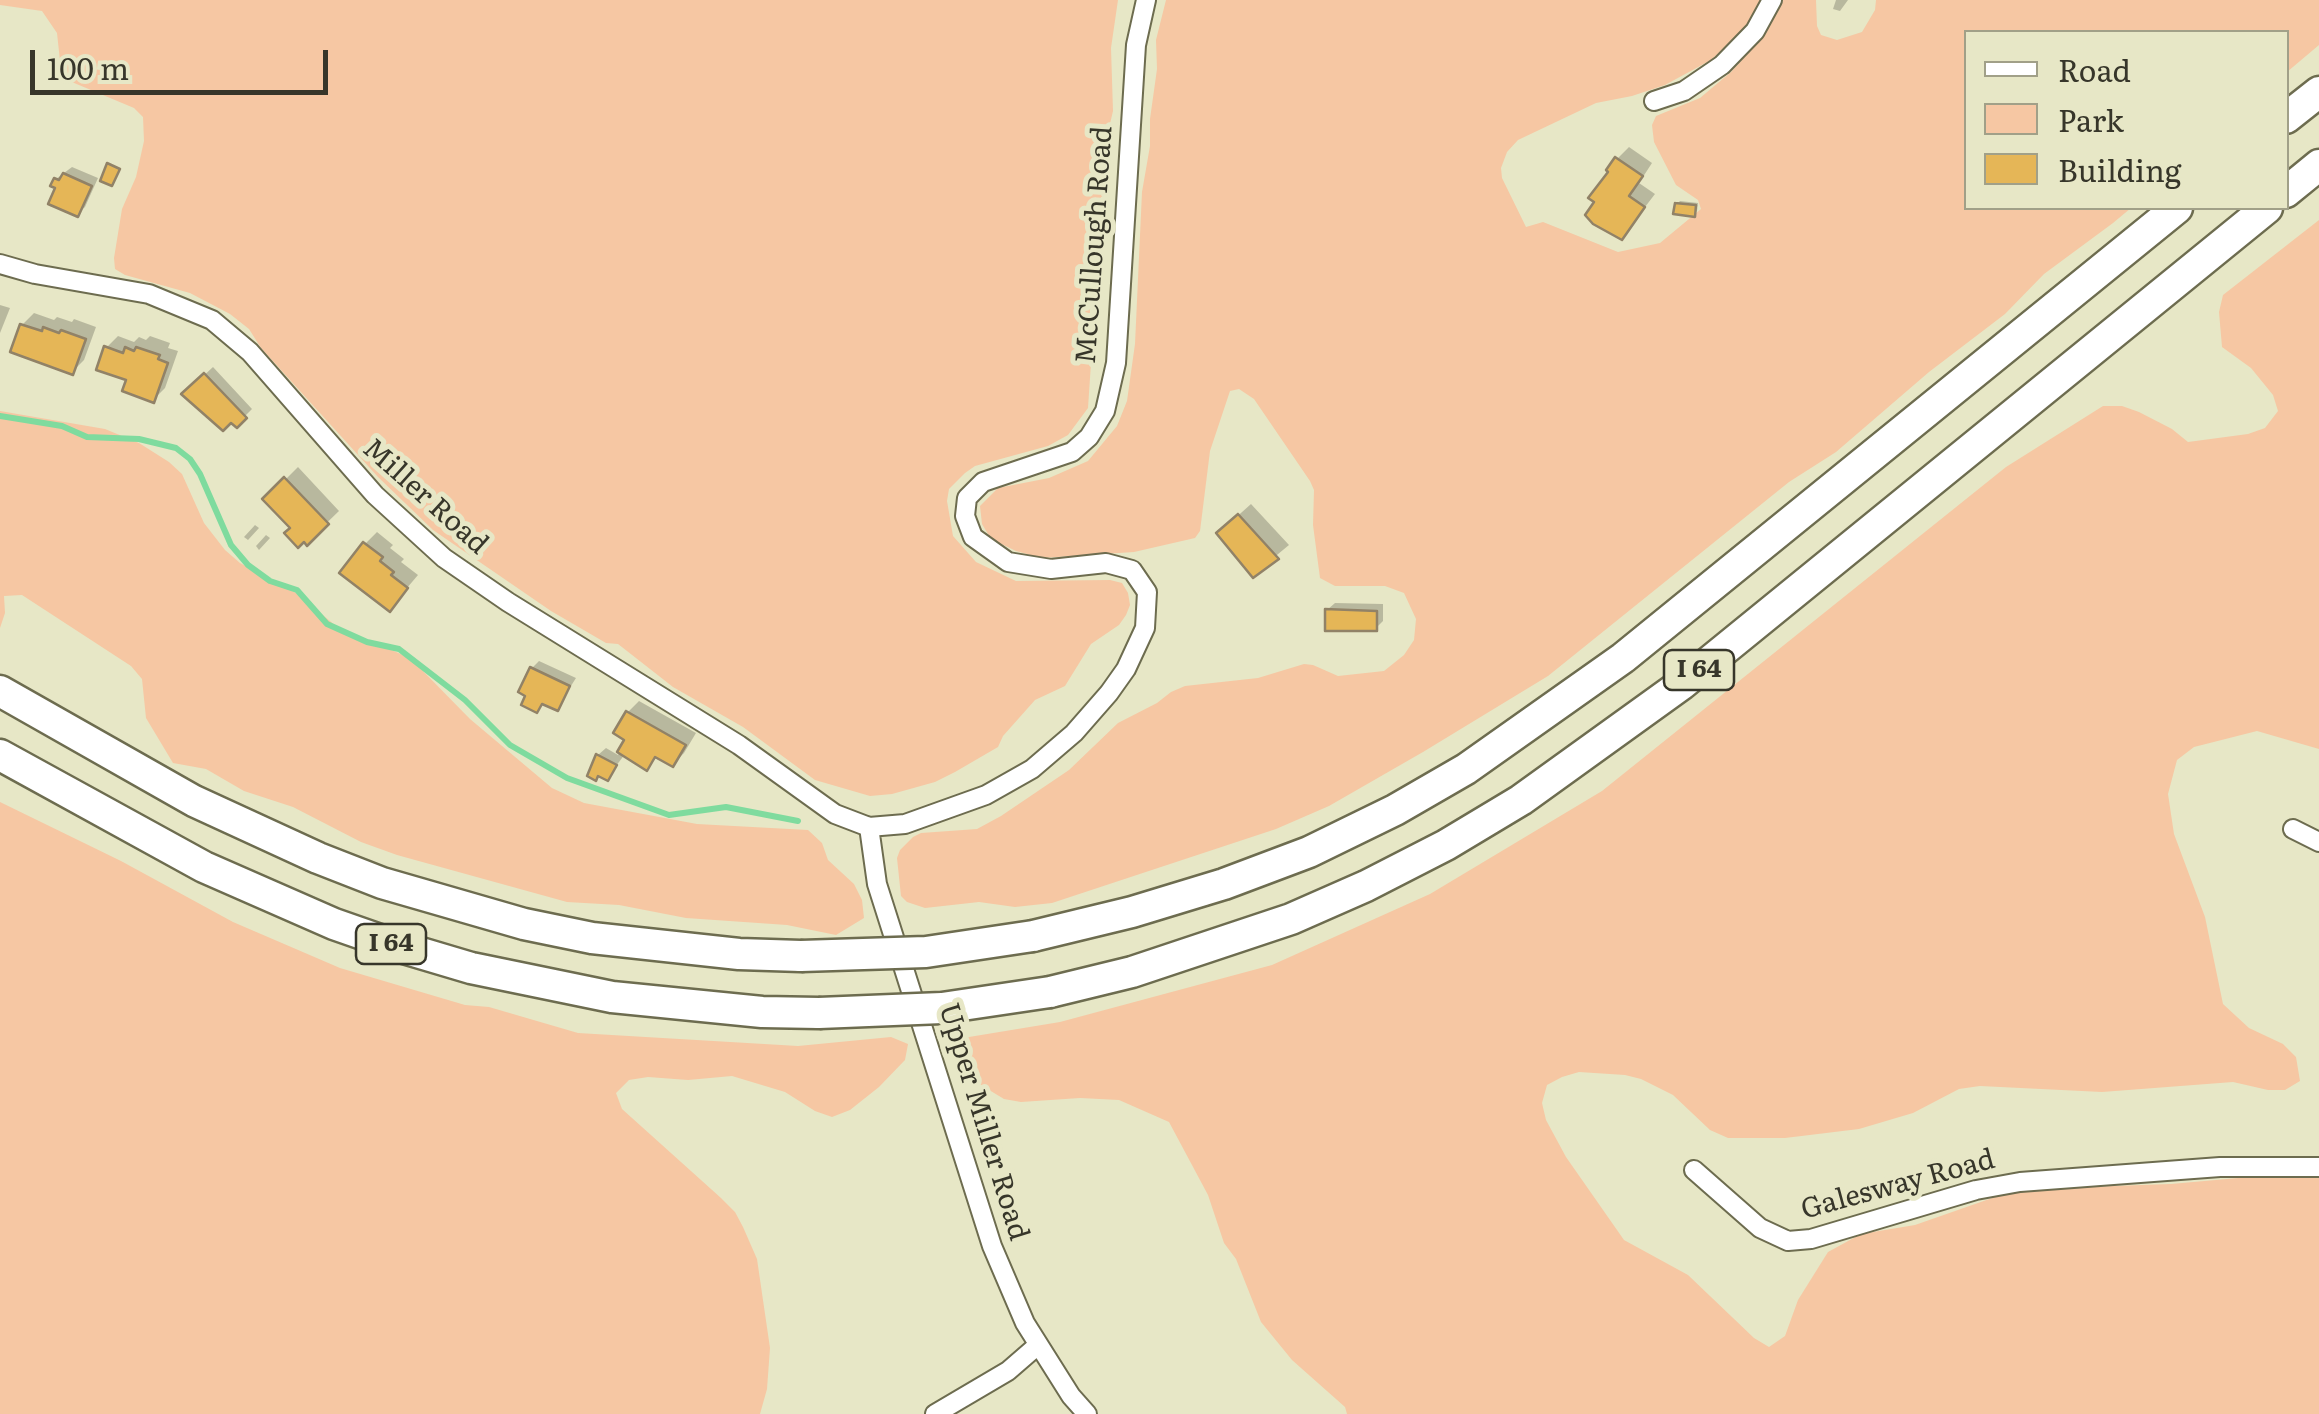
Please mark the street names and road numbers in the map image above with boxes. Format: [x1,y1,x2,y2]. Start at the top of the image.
street label: McCullough Road [1070,125,1120,365]
street label: Miller Road [356,432,494,562]
road number: I 64 [1664,650,1734,690]
road number: I 64 [356,924,426,964]
street label: Upper Miller Road [931,999,1035,1245]
street label: Galesway Road [1798,1143,1998,1227]

